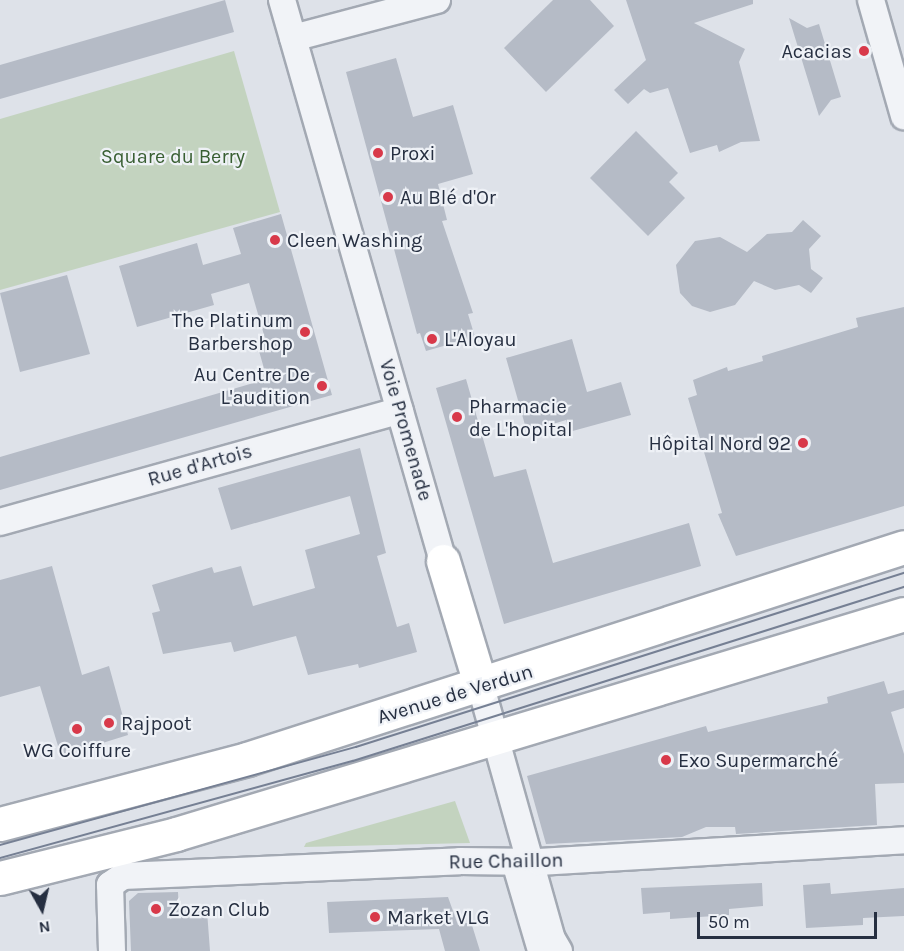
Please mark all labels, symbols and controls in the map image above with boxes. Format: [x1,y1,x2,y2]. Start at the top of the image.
place label: Acacias [781,39,852,63]
marker: Acacias [857,44,871,58]
place label: Proxi [390,141,435,165]
park label: Square du Berry [101,144,245,168]
marker: Proxi [371,146,385,160]
place label: Au Blé d'Or [400,185,496,209]
marker: Au Blé d'Or [381,190,395,204]
place label: Cleen Washing [287,228,422,252]
marker: Cleen Washing [268,233,282,247]
place label: The Platinum Barbershop [172,308,293,355]
marker: The Platinum Barbershop [298,325,312,339]
place label: L'Aloyau [444,327,517,351]
marker: L'Aloyau [425,332,439,346]
street label: Voie Promenade [374,357,438,503]
place label: Au Centre De L'audition [194,362,310,409]
marker: Au Centre De L'audition [315,379,329,393]
place label: Pharmacie de L'hopital [469,394,573,441]
marker: Pharmacie de L'hopital [450,410,464,424]
place label: Hôpital Nord 92 [649,431,791,455]
marker: Hôpital Nord 92 [796,436,810,450]
street label: Rue d'Artois [145,439,255,491]
street label: Avenue de Verdun [374,659,536,729]
place label: Rajpoot [121,711,192,735]
marker: Rajpoot [102,716,116,730]
marker: WG Coiffure [70,722,84,736]
place label: WG Coiffure [23,738,131,762]
place label: Exo Supermarché [678,748,838,772]
marker: Exo Supermarché [659,753,673,767]
street label: Rue Chaillon [448,848,564,874]
north arrow [12,879,72,939]
place label: Zozan Club [168,897,270,921]
scale bar [700,900,880,938]
marker: Zozan Club [149,902,163,916]
place label: Market VLG [387,905,489,929]
marker: Market VLG [368,910,382,924]
text: 50 m [708,911,750,933]
text: N [38,917,52,938]

